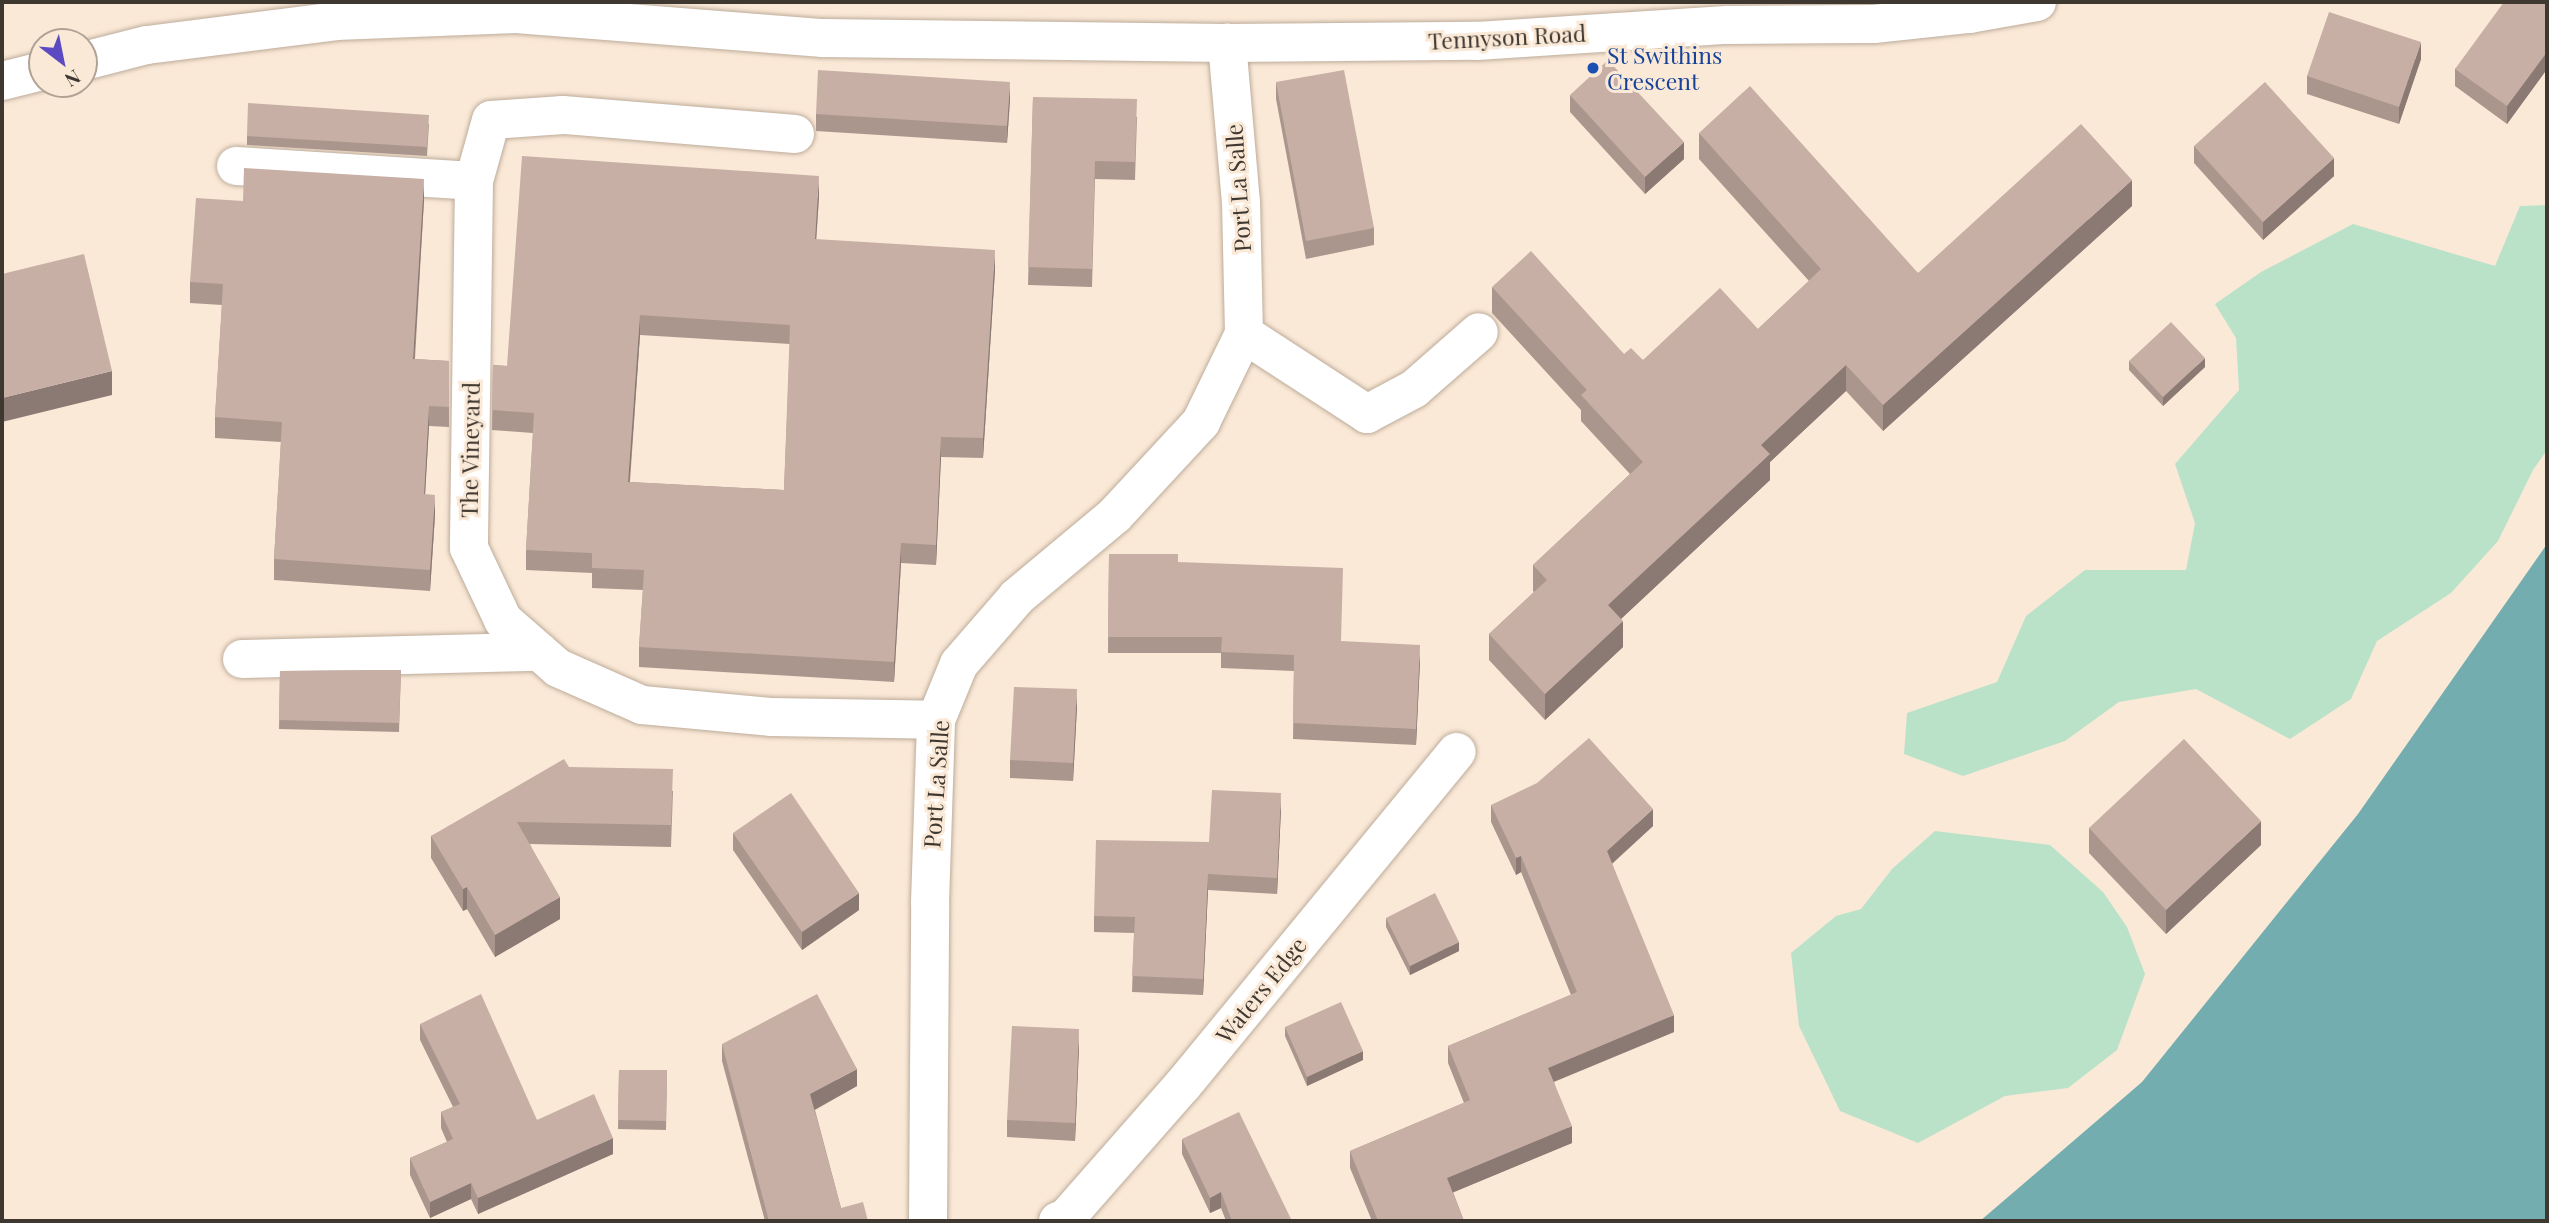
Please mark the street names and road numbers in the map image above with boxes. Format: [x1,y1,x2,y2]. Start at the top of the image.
street label: Tennyson Road [1427,19,1587,55]
street label: Port La Salle [1220,123,1256,253]
street label: The Vineyard [455,381,485,519]
street label: Port La Salle [918,719,954,849]
street label: Waters Edge [1210,932,1312,1048]

